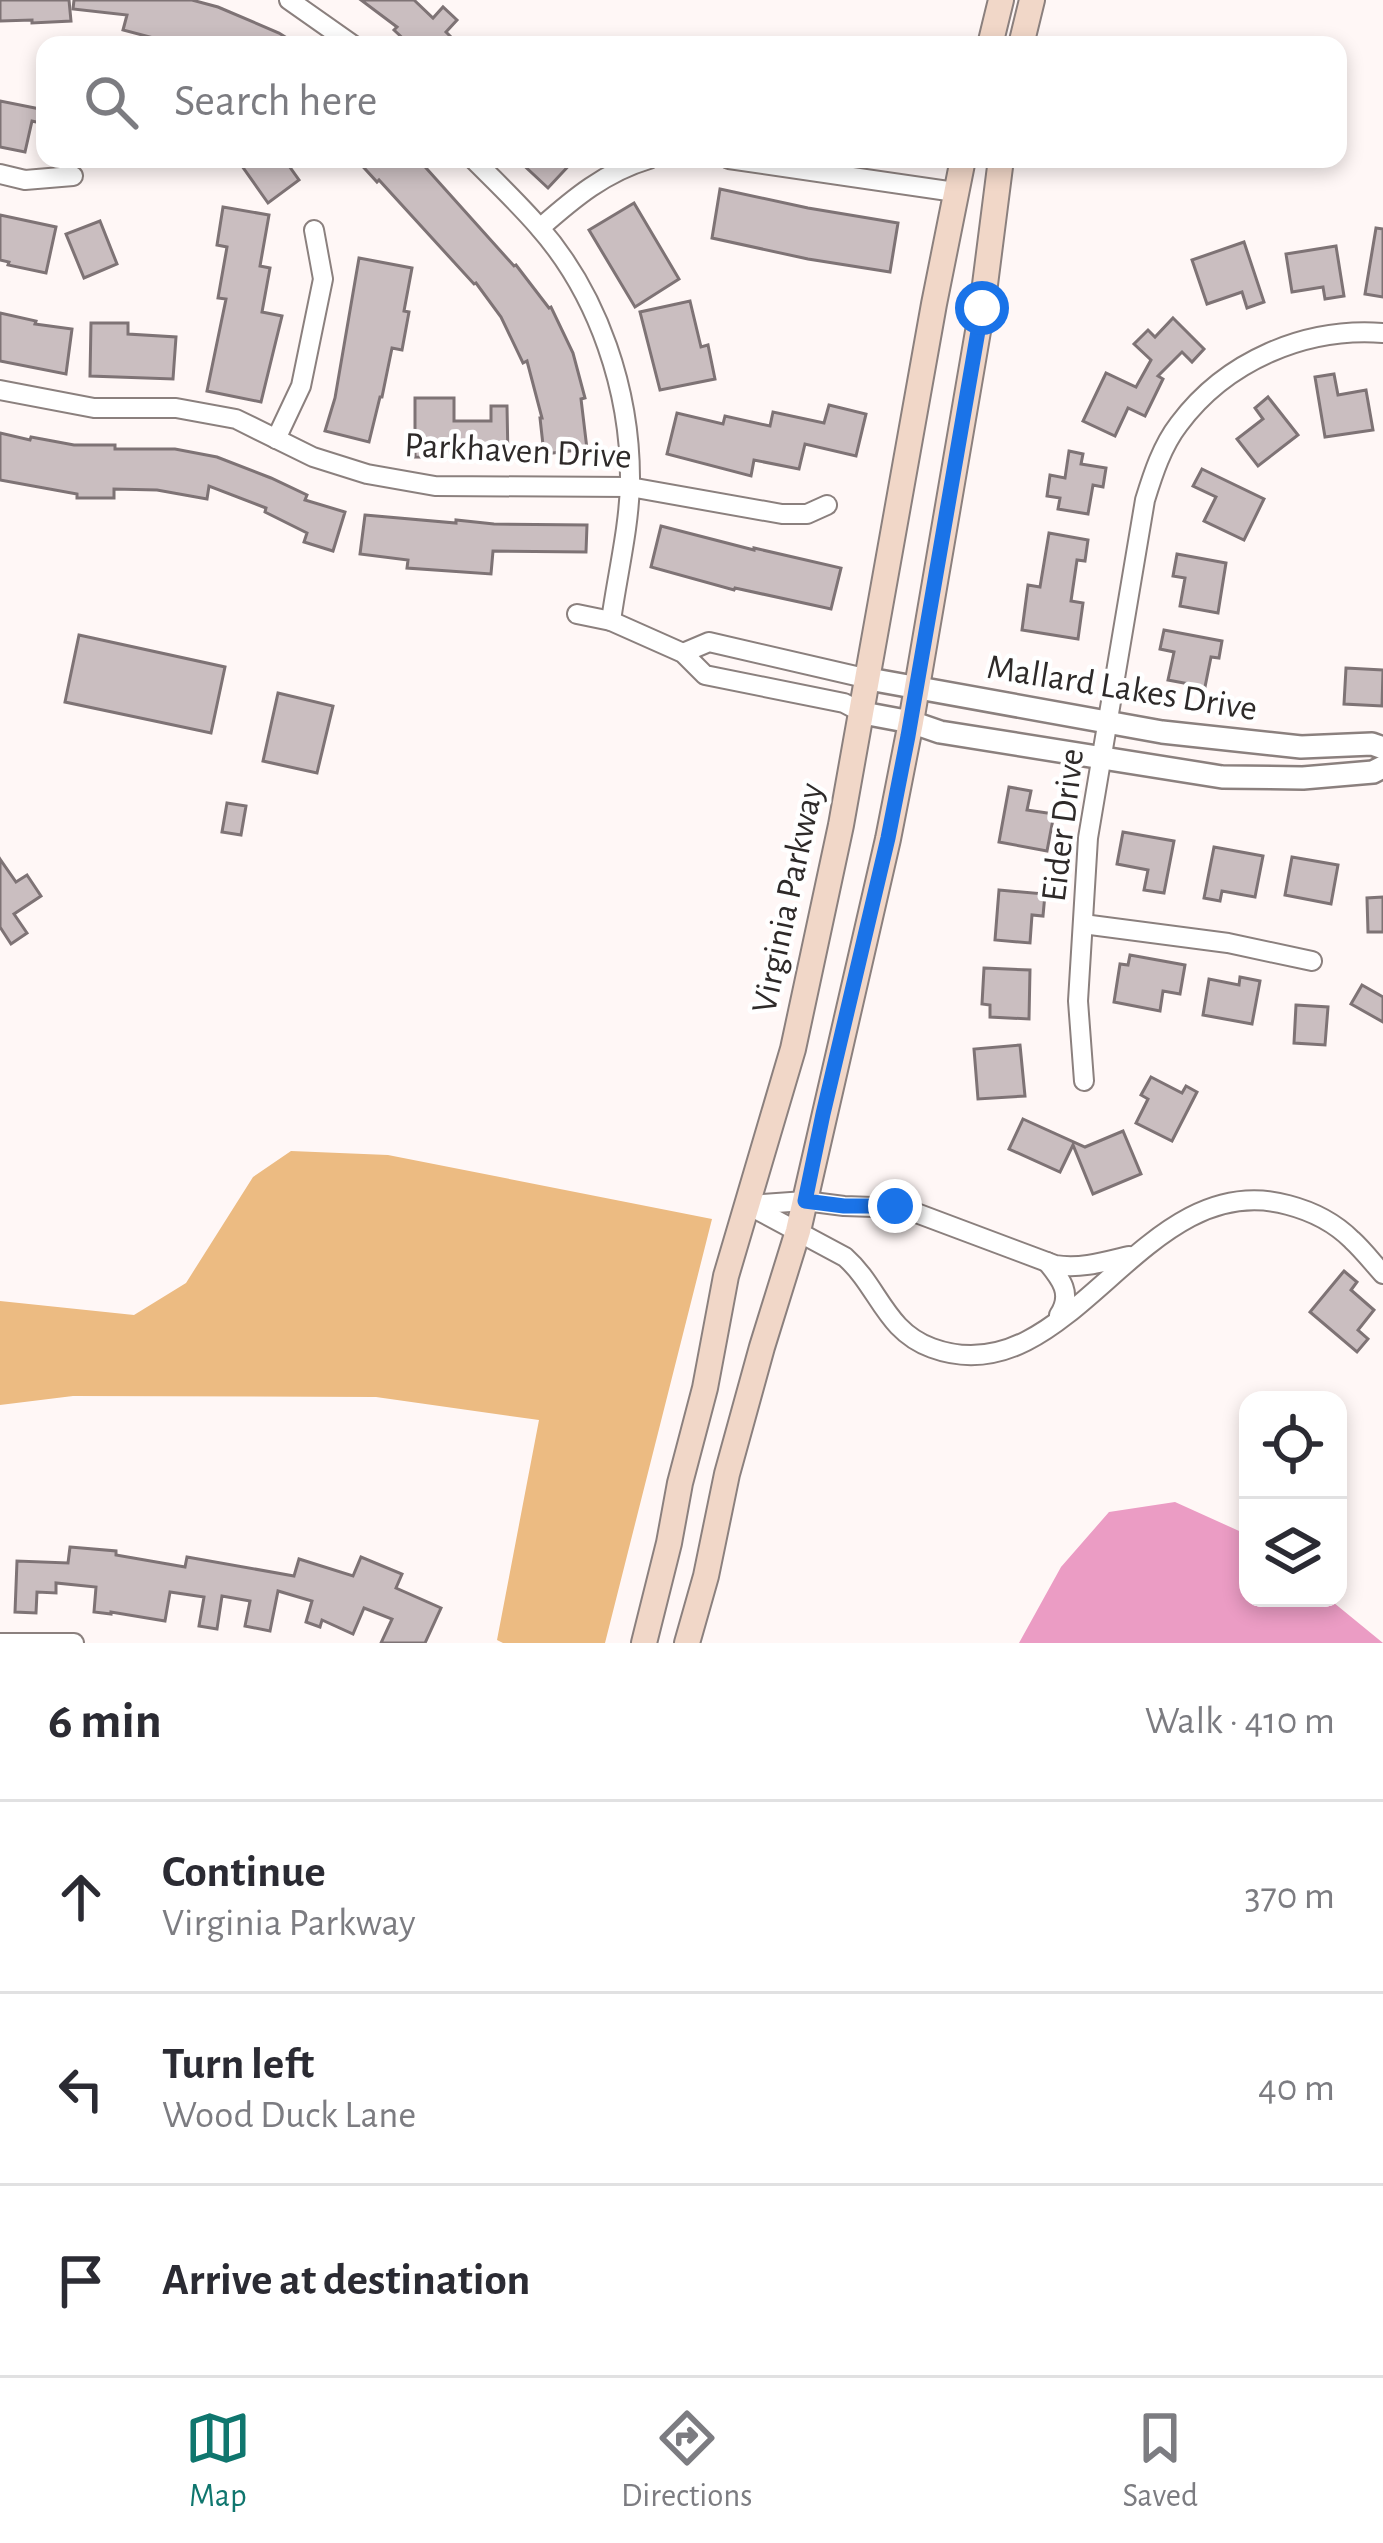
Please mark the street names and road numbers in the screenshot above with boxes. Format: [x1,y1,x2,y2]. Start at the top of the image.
street label: Parkhaven Drive [403,427,633,475]
street label: Mallard Lakes Drive [984,649,1260,727]
street label: Eider Drive [1036,746,1090,904]
street label: Virginia Parkway [746,780,830,1016]

